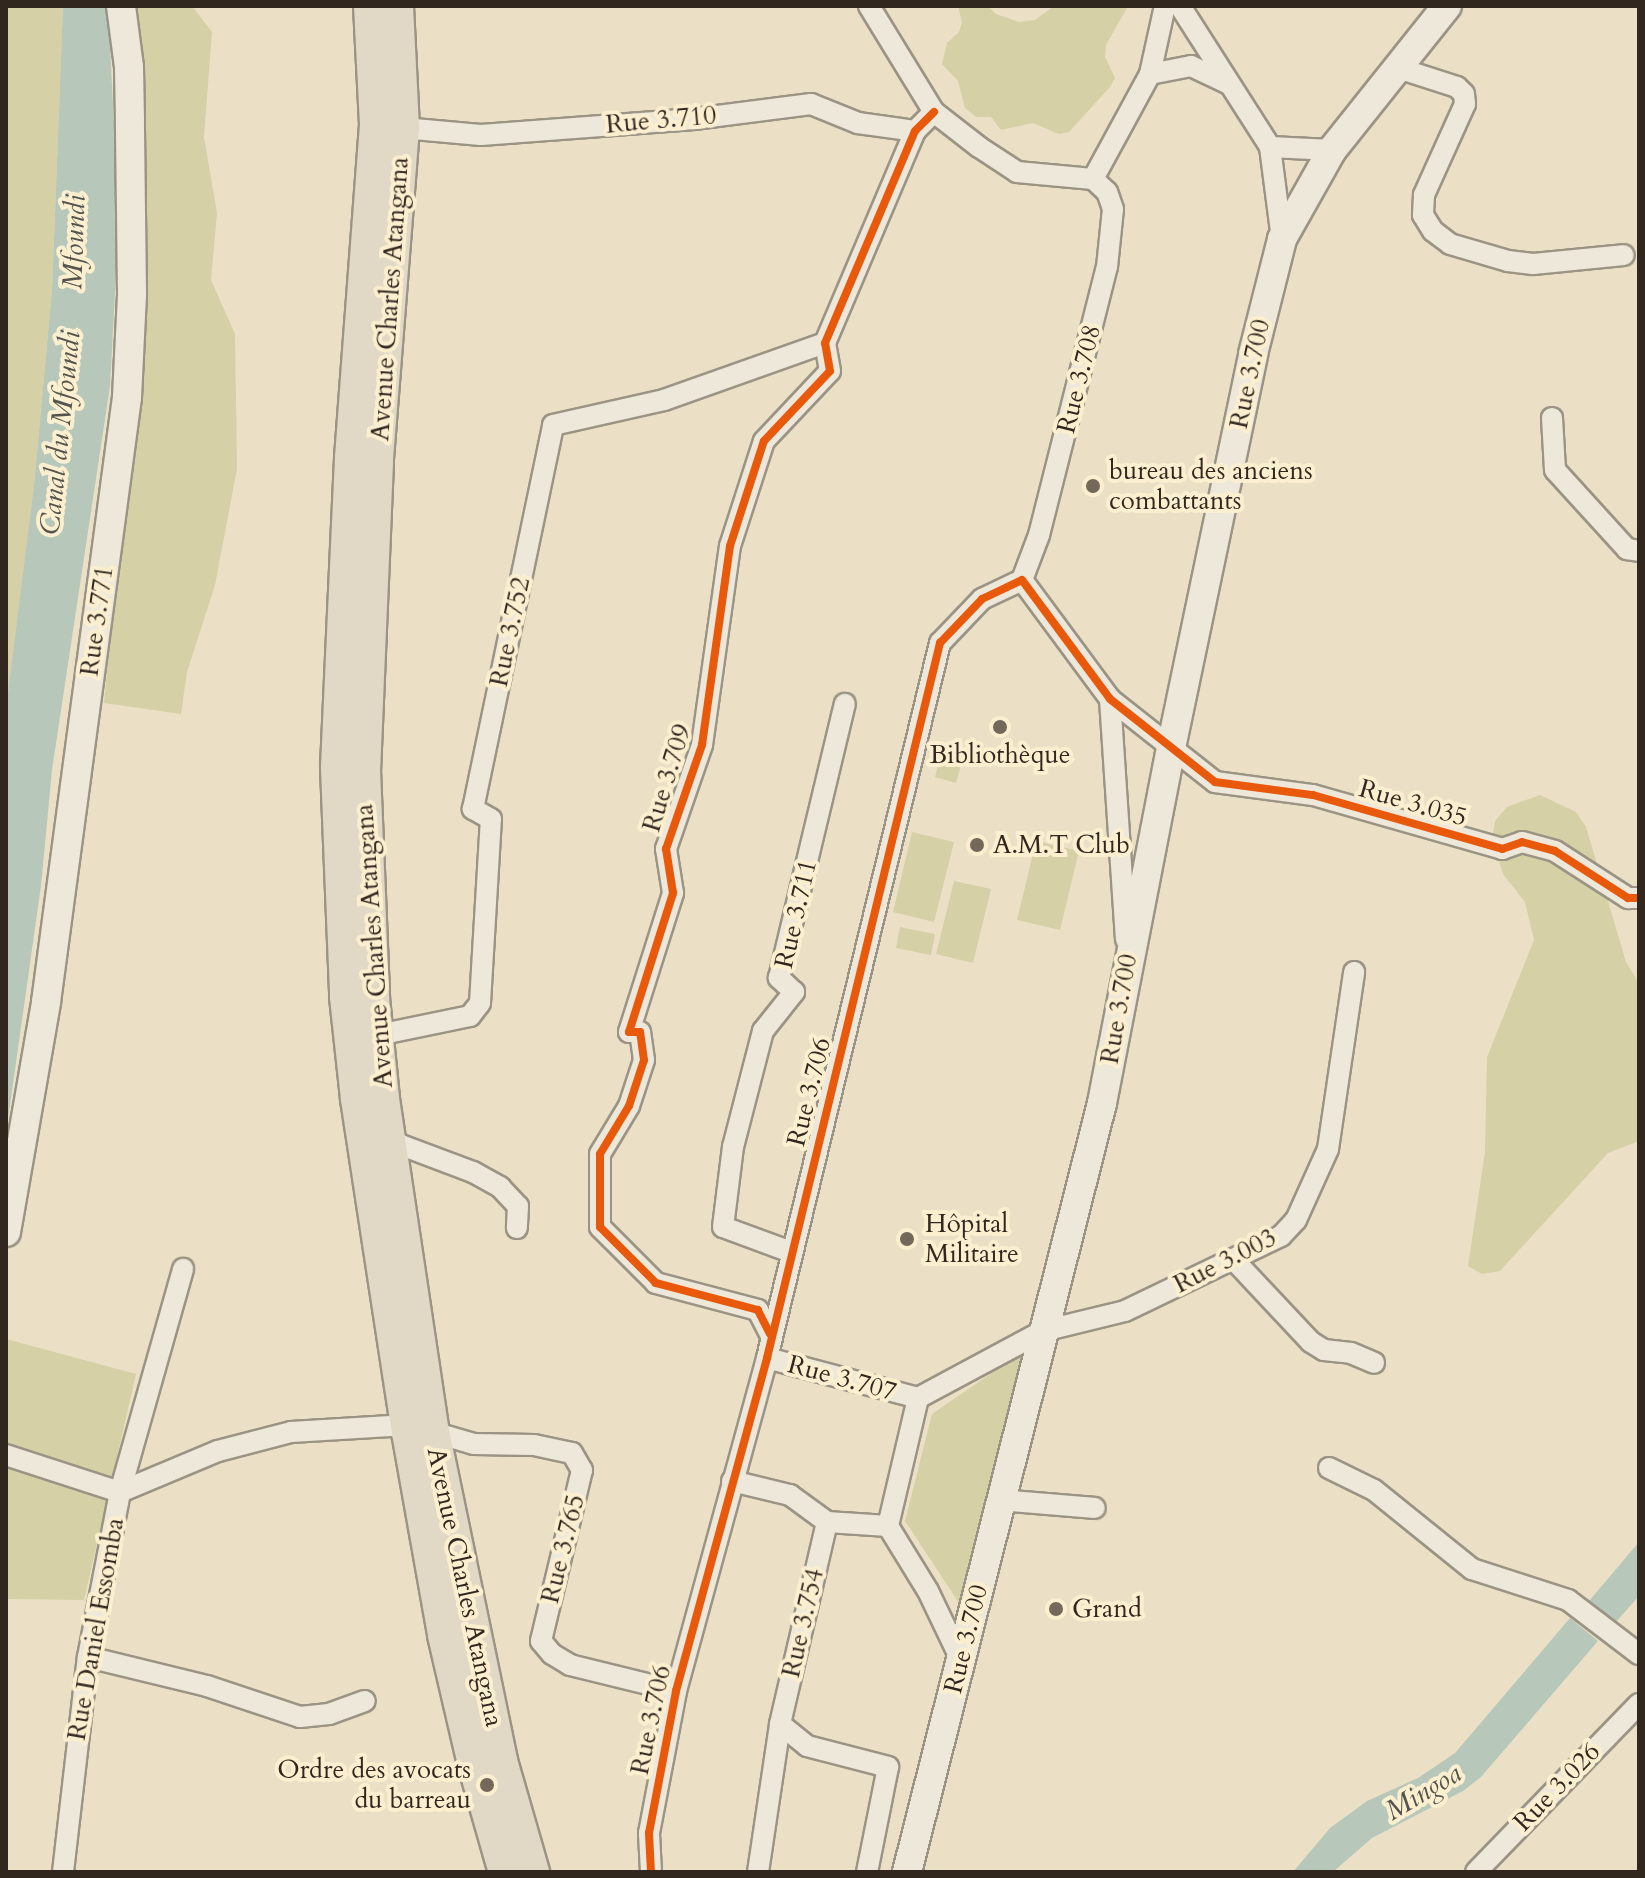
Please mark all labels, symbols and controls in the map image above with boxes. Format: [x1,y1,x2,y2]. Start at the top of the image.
street label: Rue 3.710 [604,100,718,140]
street label: Avenue Charles Atangana [365,156,415,442]
water label: Mfoundi [56,194,92,290]
street label: Rue 3.700 [1223,316,1277,432]
street label: Rue 3.708 [1050,321,1108,437]
water label: Canal du Mfoundi [33,329,87,537]
place label: bureau des anciens combattants [1109,455,1313,516]
marker: bureau des anciens combattants [1084,477,1102,495]
street label: Rue 3.771 [74,564,120,678]
street label: Rue 3.752 [483,574,537,690]
marker: Bibliothèque [991,718,1009,736]
street label: Rue 3.709 [636,720,698,836]
place label: Bibliothèque [929,739,1071,771]
street label: Rue 3.035 [1355,773,1471,833]
street label: Avenue Charles Atangana [349,803,399,1089]
place label: A.M.T Club [993,829,1130,861]
marker: A.M.T Club [968,836,986,854]
street label: Rue 3.711 [768,856,824,972]
street label: Rue 3.700 [1094,952,1144,1066]
street label: Rue 3.706 [780,1034,838,1150]
place label: Hôpital Militaire [925,1208,1019,1270]
street label: Rue 3.003 [1168,1222,1282,1300]
marker: Hôpital Militaire [896,1228,918,1250]
street label: Rue 3.707 [784,1349,900,1407]
street label: Avenue Charles Atangana [420,1444,510,1730]
street label: Rue 3.765 [534,1491,592,1607]
street label: Rue Daniel Essomba [61,1515,131,1743]
street label: Rue 3.754 [775,1565,831,1681]
street label: Rue 3.700 [937,1581,995,1697]
place label: Grand [1072,1593,1142,1625]
marker: Grand [1047,1600,1065,1618]
street label: Rue 3.706 [624,1662,678,1778]
street label: Rue 3.026 [1507,1736,1607,1838]
place label: Ordre des avocats du barreau [277,1754,471,1816]
water label: Mingoa [1379,1756,1467,1828]
marker: Ordre des avocats du barreau [478,1776,496,1794]

